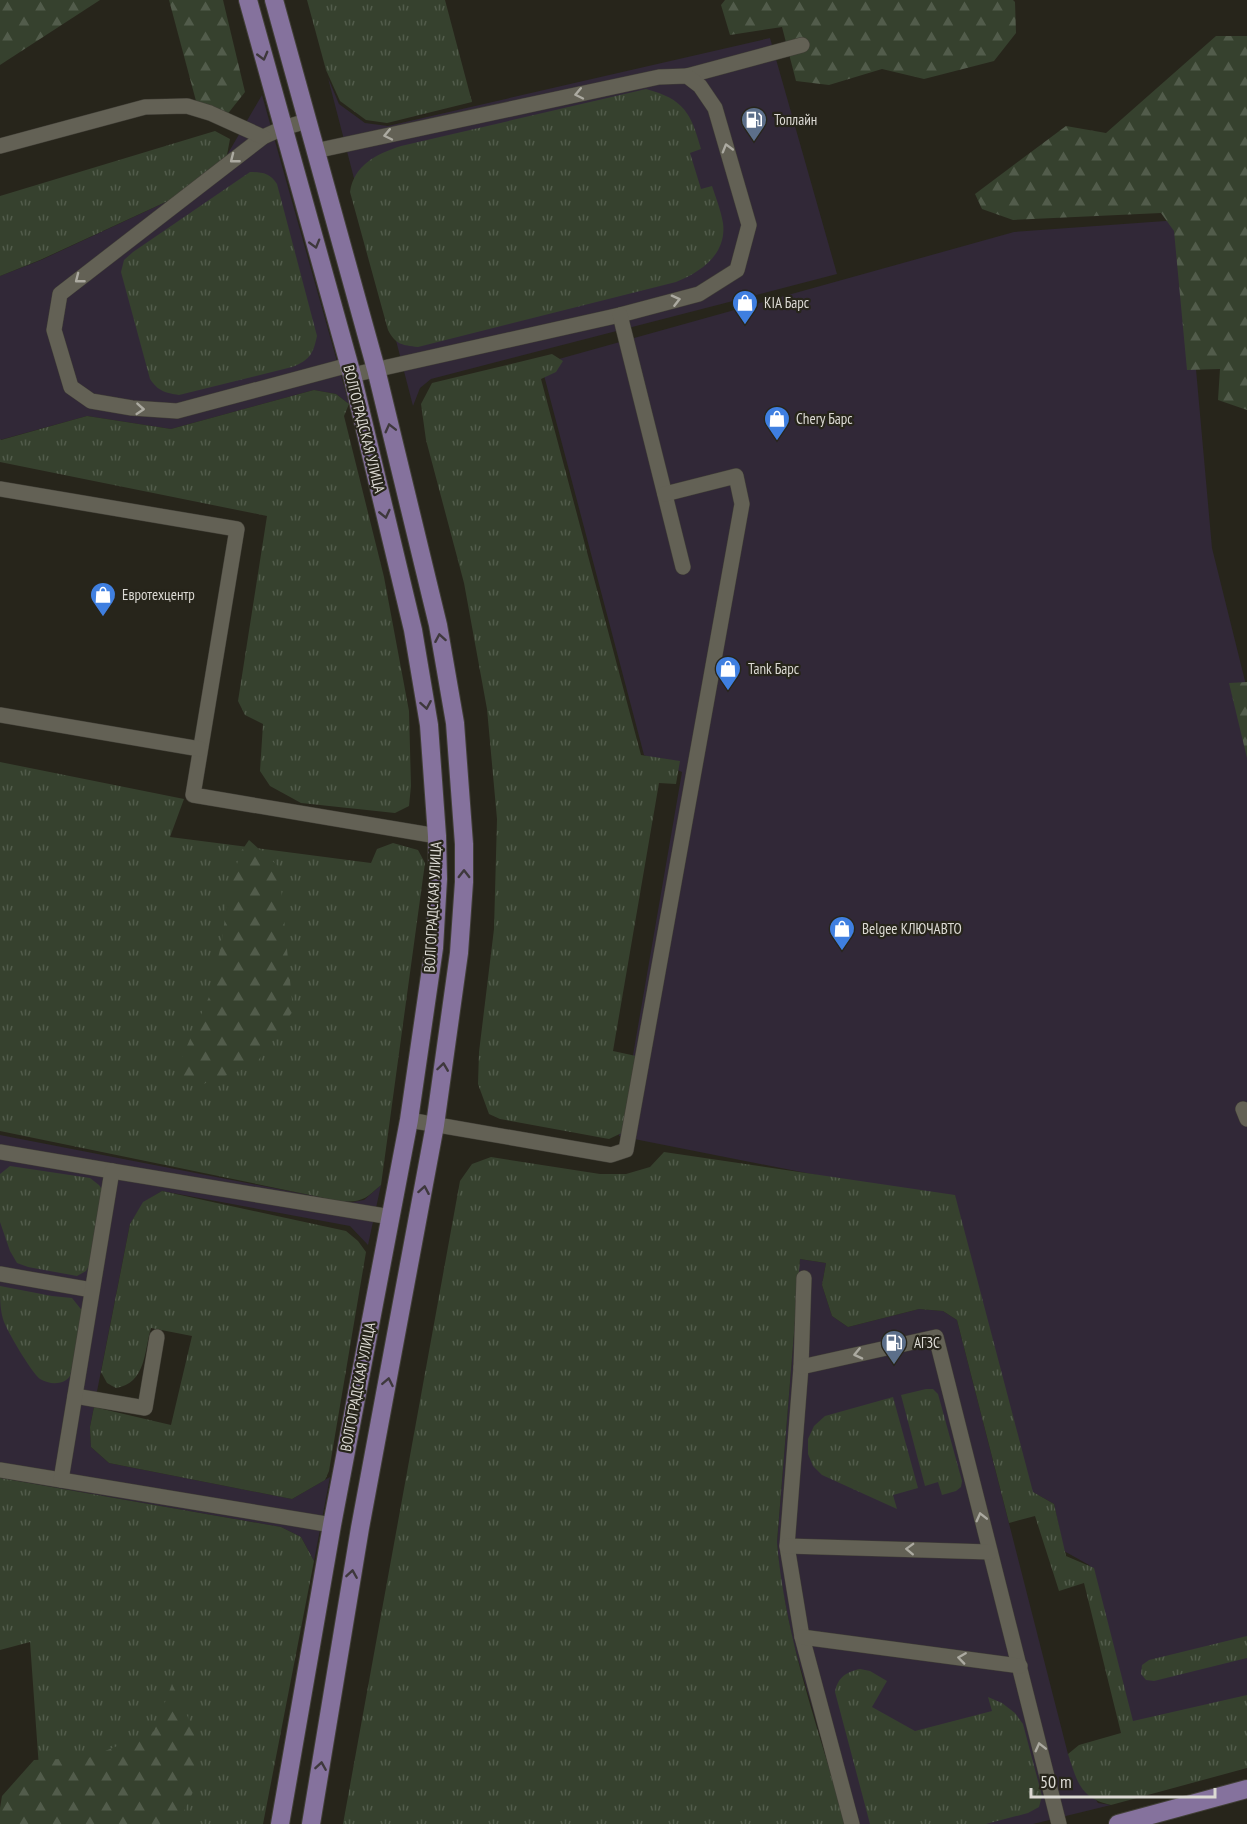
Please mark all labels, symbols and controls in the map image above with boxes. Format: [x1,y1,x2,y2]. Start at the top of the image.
one-way arrow [256,51,269,61]
one-way arrow [574,87,584,100]
fuel station icon: Топлайн [739,105,769,143]
place label: Топлайн [774,110,817,129]
one-way arrow [383,128,393,141]
one-way arrow [722,144,734,154]
one-way arrow [229,152,240,163]
one-way arrow [308,239,320,249]
one-way arrow [75,271,86,282]
shop icon: KIA Барс [730,288,760,326]
place label: KIA Барс [764,293,810,312]
one-way arrow [671,295,681,308]
street label: ВОЛГОГРАДСКАЯ УЛИЦА [339,363,390,496]
one-way arrow [135,402,144,415]
shop icon: Chery Барс [762,404,792,442]
place label: Chery Барс [796,409,853,428]
one-way arrow [385,423,398,433]
one-way arrow [378,509,391,519]
shop icon: Евротехцентр [88,580,118,618]
place label: Евротехцентр [122,585,195,604]
one-way arrow [435,634,447,643]
shop icon: Tank Барс [713,654,743,692]
place label: Tank Барс [748,659,800,678]
one-way arrow [419,700,432,710]
street label: ВОЛГОГРАДСКАЯ УЛИЦА [420,840,445,973]
one-way arrow [458,869,470,878]
shop icon: Belgee КЛЮЧАВТО [827,914,857,952]
place label: Belgee КЛЮЧАВТО [862,919,962,938]
one-way arrow [437,1063,449,1072]
one-way arrow [417,1186,429,1195]
street label: ВОЛГОГРАДСКАЯ УЛИЦА [336,1320,380,1453]
fuel station icon: АГЗС [879,1328,909,1366]
place label: АГЗС [914,1333,940,1352]
one-way arrow [854,1347,864,1360]
one-way arrow [381,1377,393,1387]
one-way arrow [976,1513,989,1523]
one-way arrow [906,1543,915,1555]
one-way arrow [346,1569,358,1579]
one-way arrow [957,1653,966,1665]
one-way arrow [1034,1742,1047,1752]
scale bar [1031,1761,1216,1799]
one-way arrow [314,1762,326,1771]
text: 50 m [1040,1770,1072,1793]

